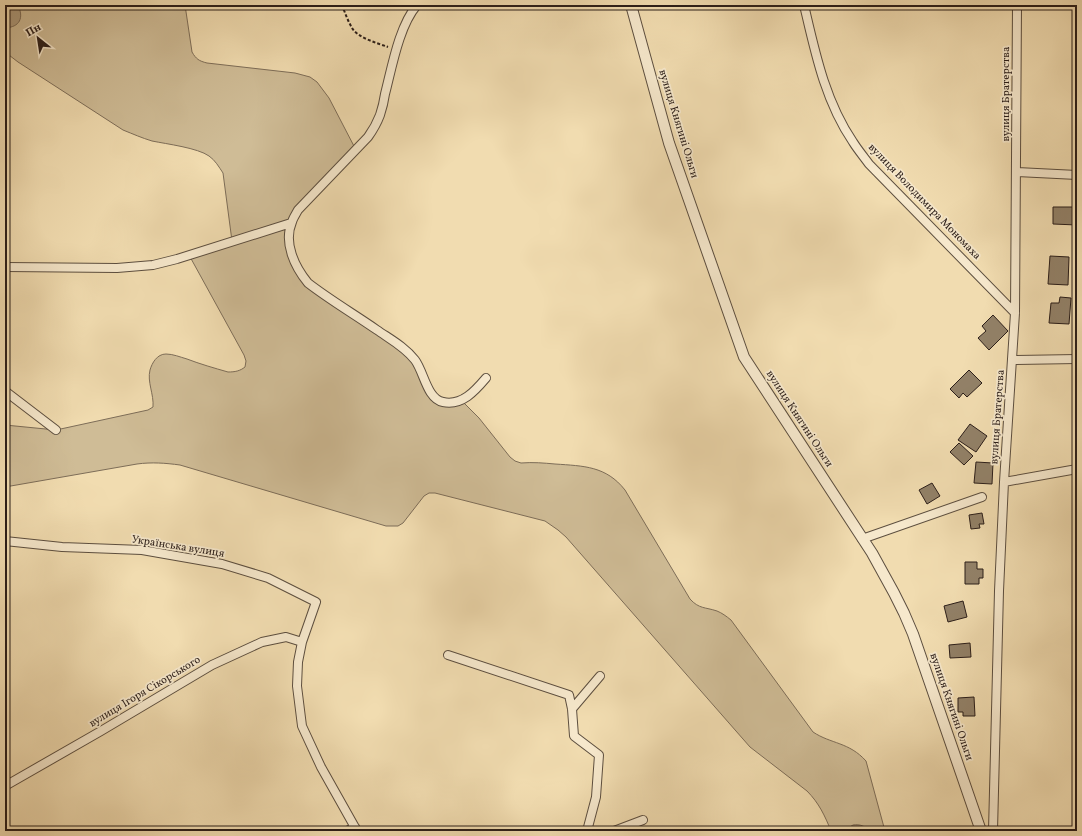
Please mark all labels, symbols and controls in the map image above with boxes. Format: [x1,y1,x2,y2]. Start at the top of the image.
north arrow [18,18,58,58]
text: Пн [23,20,44,41]
street label: вулиця Братерства [999,46,1014,141]
street label: вулиця Княгині Ольги [654,68,702,180]
street label: вулиця Володимира Мономаха [864,141,984,264]
street label: вулиця Княгині Ольги [762,368,836,471]
street label: вулиця Братерства [987,369,1009,465]
street label: Українська вулиця [130,532,226,562]
street label: вулиця Княгині Ольги [926,651,977,763]
street label: вулиця Ігоря Сікорського [86,653,204,731]

